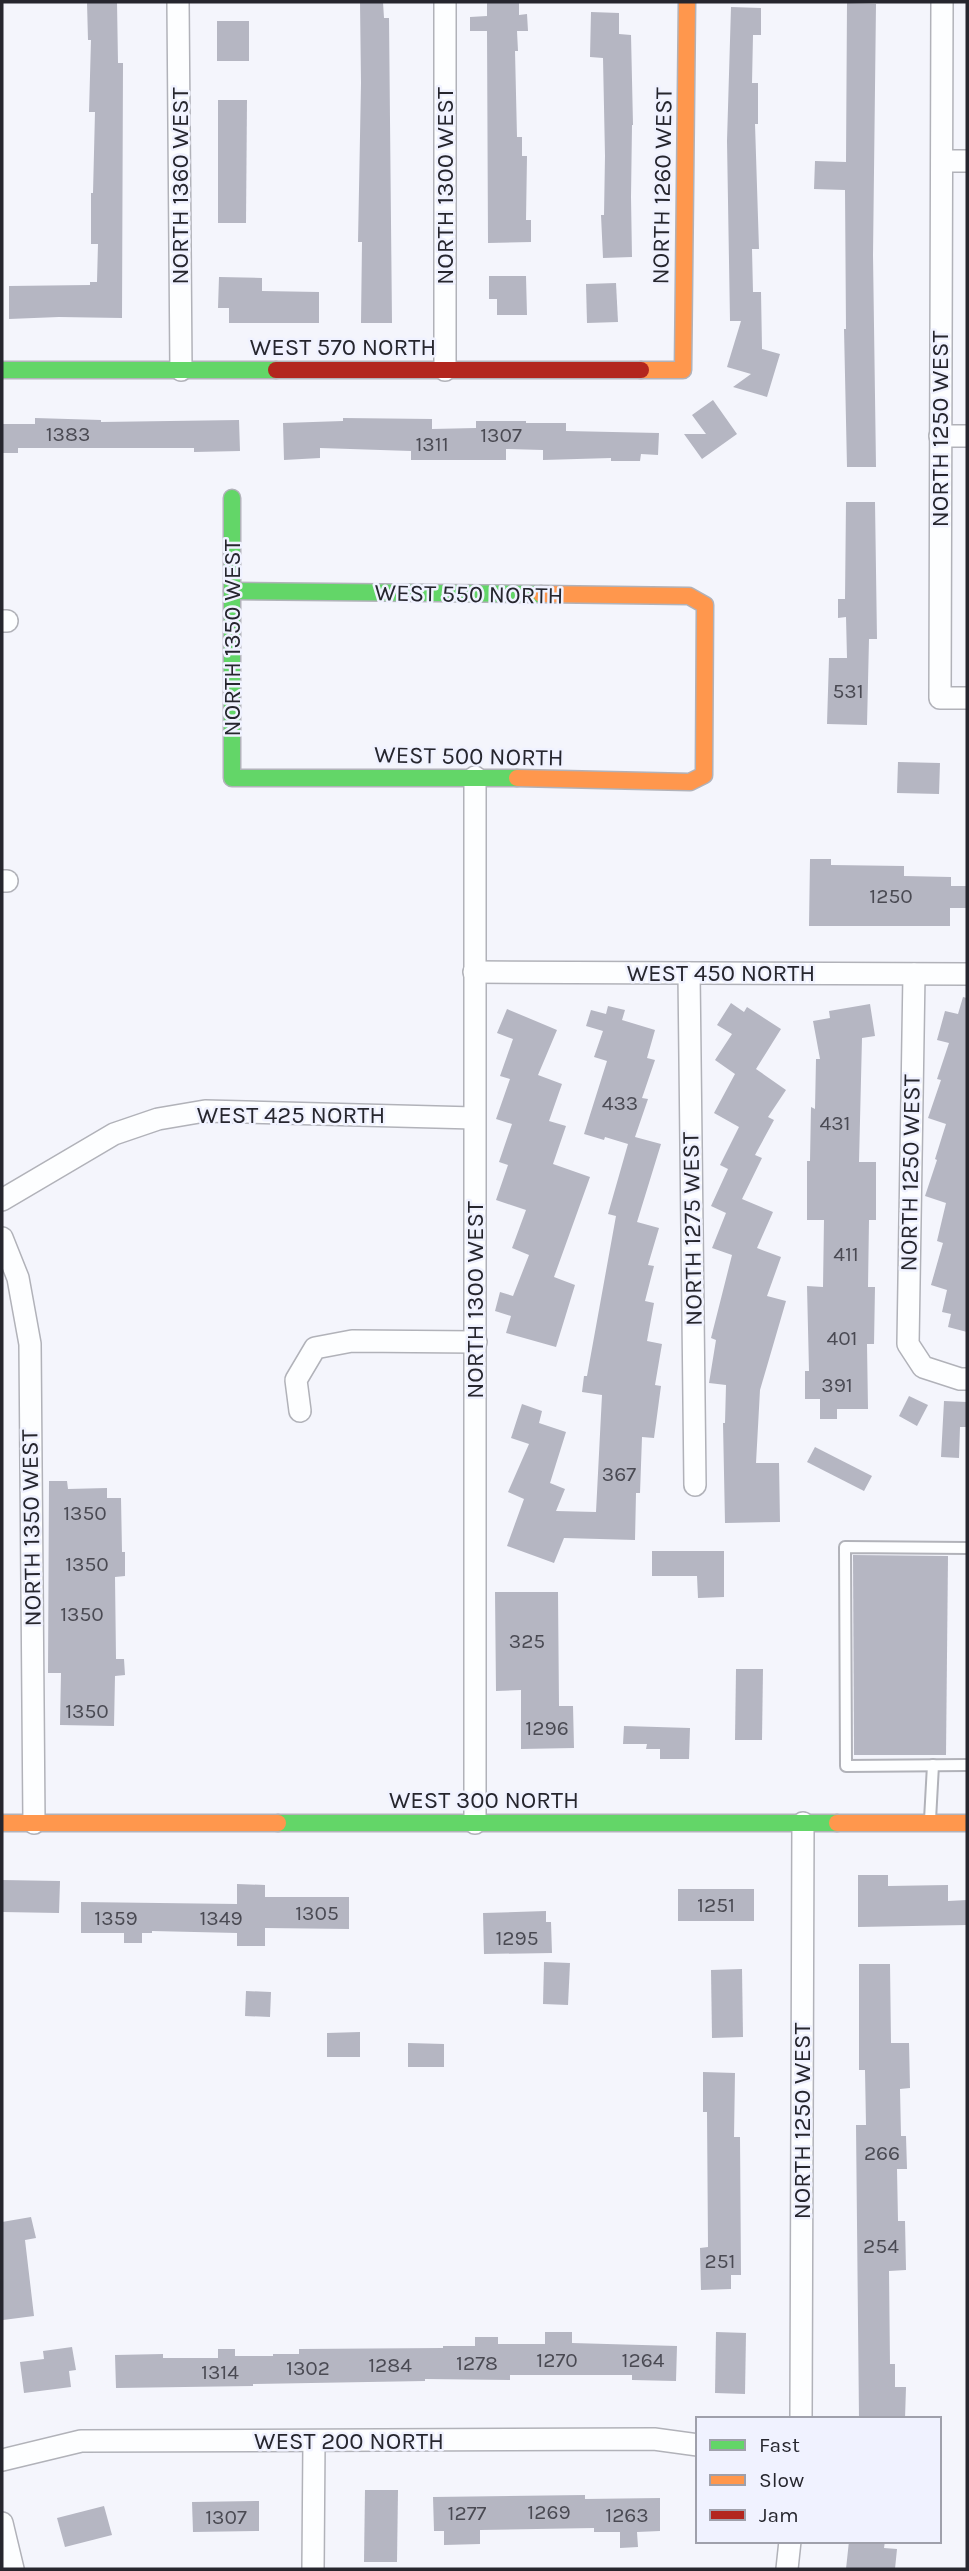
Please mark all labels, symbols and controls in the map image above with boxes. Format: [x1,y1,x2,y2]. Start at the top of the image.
street label: NORTH 1360 WEST [166,87,194,285]
street label: NORTH 1300 WEST [431,87,459,285]
street label: NORTH 1260 WEST [646,87,678,285]
street label: NORTH 1250 WEST [926,330,954,528]
street label: WEST 570 NORTH [250,333,436,361]
house number: 1383 [46,422,90,446]
house number: 1307 [480,423,522,447]
house number: 1311 [415,432,449,456]
street label: NORTH 1350 WEST [218,539,246,737]
street label: WEST 550 NORTH [374,578,564,610]
house number: 531 [832,679,864,703]
street label: WEST 500 NORTH [374,740,564,772]
house number: 1250 [869,884,913,908]
street label: WEST 450 NORTH [627,959,815,987]
street label: NORTH 1250 WEST [894,1074,926,1272]
house number: 433 [602,1091,638,1115]
street label: WEST 425 NORTH [197,1101,385,1129]
house number: 431 [819,1111,851,1135]
street label: NORTH 1275 WEST [676,1132,708,1326]
street label: NORTH 1300 WEST [461,1201,489,1399]
house number: 411 [833,1242,859,1266]
house number: 401 [826,1326,858,1350]
house number: 391 [821,1373,853,1397]
street label: NORTH 1350 WEST [15,1429,47,1627]
house number: 367 [602,1462,636,1486]
house number: 1350 [63,1501,107,1525]
house number: 1350 [65,1552,109,1576]
house number: 1350 [60,1602,104,1626]
house number: 325 [509,1629,545,1653]
house number: 1350 [65,1699,109,1723]
house number: 1296 [525,1716,569,1740]
street label: WEST 300 NORTH [389,1786,579,1814]
house number: 1251 [697,1893,735,1917]
house number: 1305 [295,1901,339,1925]
house number: 1359 [94,1906,138,1930]
house number: 1349 [199,1906,243,1930]
house number: 1295 [495,1926,539,1950]
street label: NORTH 1250 WEST [788,2022,816,2220]
house number: 266 [864,2141,900,2165]
house number: 254 [863,2234,899,2258]
house number: 251 [705,2249,735,2273]
house number: 1270 [536,2348,578,2372]
house number: 1264 [622,2348,665,2372]
house number: 1278 [456,2351,498,2375]
house number: 1284 [368,2353,412,2377]
house number: 1302 [286,2356,330,2380]
house number: 1314 [201,2360,239,2384]
legend [696,2417,941,2543]
street label: WEST 200 NORTH [254,2427,444,2455]
text: Fast [759,2433,800,2457]
text: Slow [759,2468,804,2492]
house number: 1269 [527,2500,571,2524]
house number: 1277 [448,2501,487,2525]
house number: 1263 [605,2503,649,2527]
text: Jam [759,2503,799,2527]
house number: 1307 [205,2505,247,2529]

